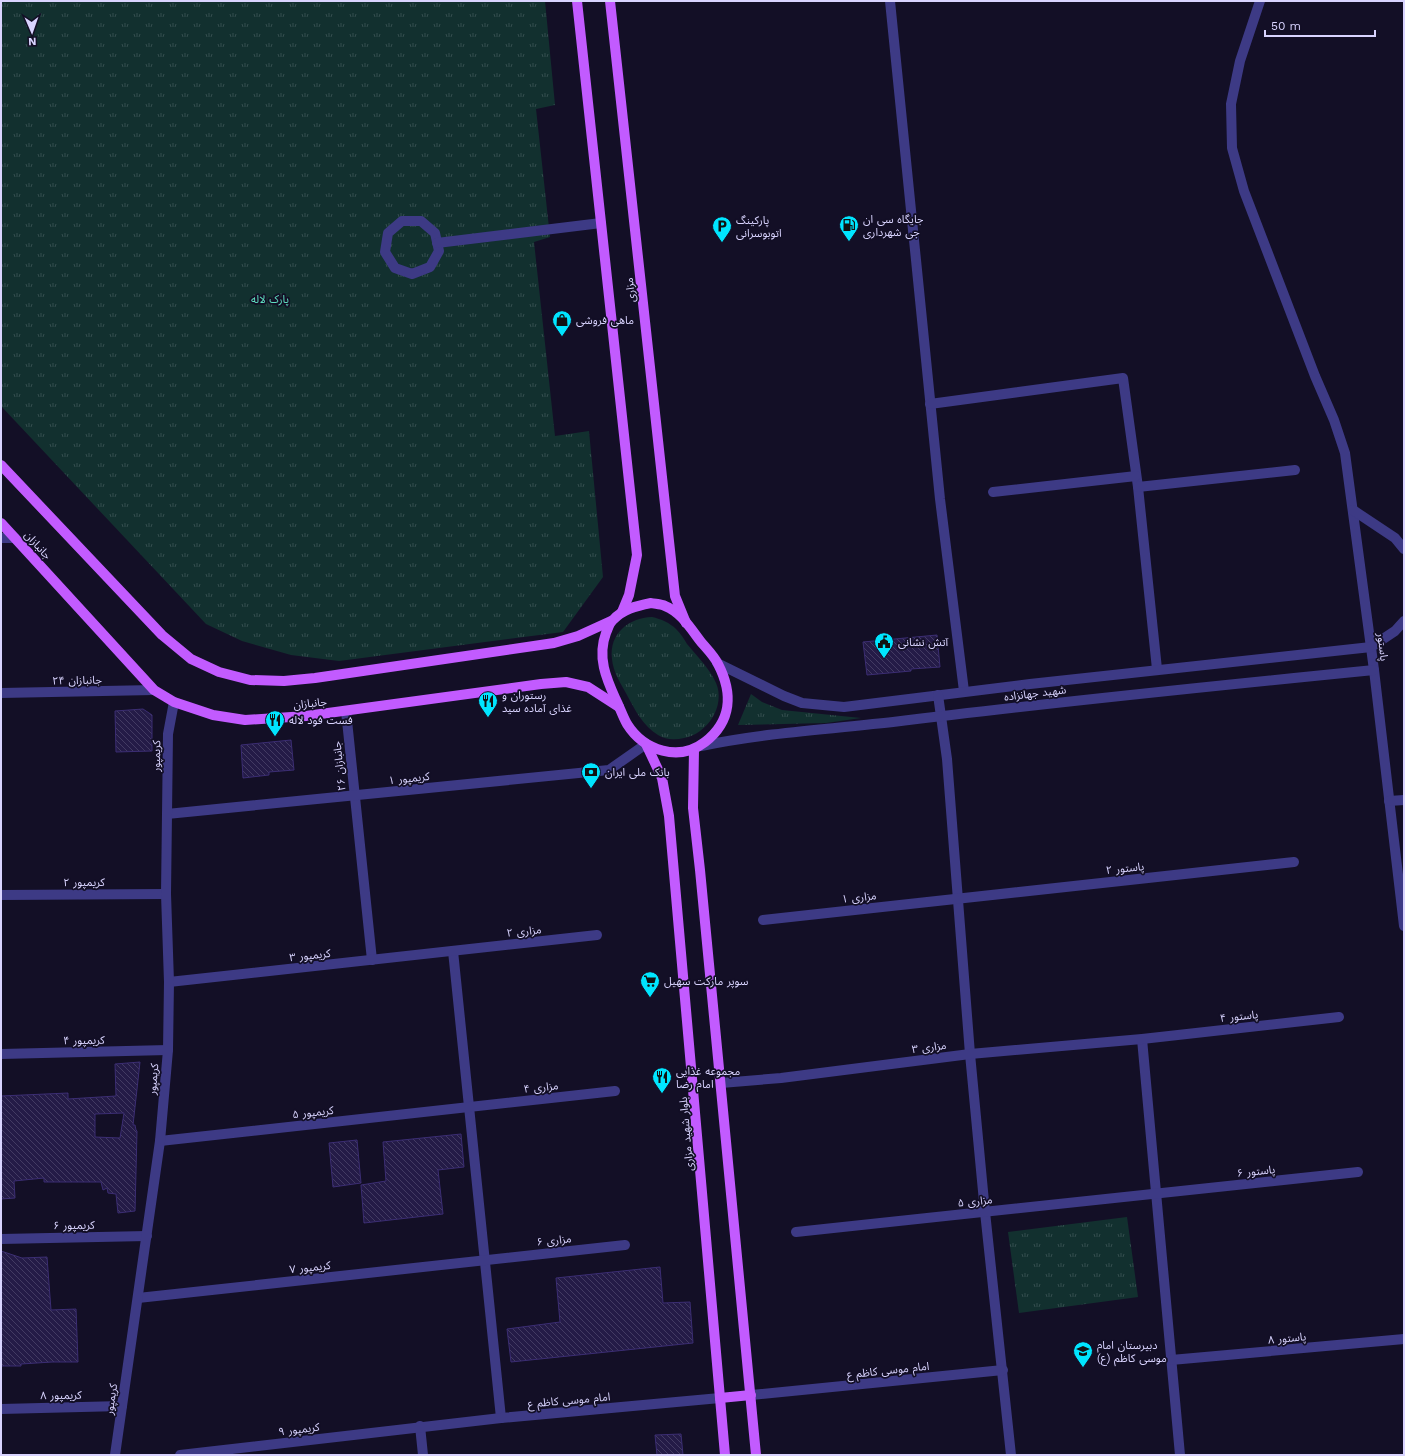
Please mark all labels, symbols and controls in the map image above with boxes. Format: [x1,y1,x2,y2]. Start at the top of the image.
north arrow [12,12,52,52]
scale bar [1265,12,1375,38]
text: 50 m [1271,19,1301,33]
text: N [28,35,37,48]
place label: جایگاه سی ان جی شهرداری [863,213,924,239]
place label: پارکینگ اتوبوسرانی [736,214,782,240]
fuel station icon: جایگاه سی ان جی شهرداری [838,214,860,242]
parking icon: پارکینگ اتوبوسرانی [711,215,733,243]
street label: مزاری [623,277,638,303]
park label: پارک لاله [251,293,289,307]
shop icon: ماهی فروشی [551,309,573,337]
place label: ماهی فروشی [576,314,634,327]
street label: جانبازان [22,529,54,563]
public building icon: آتش نشانی [873,631,895,659]
street label: پاستور [1373,631,1391,662]
place label: آتش نشانی [898,636,949,649]
street label: جانبازان ۲۴ [52,674,103,687]
street label: شهید جهانزاده [1003,683,1067,704]
place label: رستوران و غذای آماده سید [502,689,572,715]
restaurant icon: رستوران و غذای آماده سید [477,690,499,718]
street label: جانبازان [293,695,328,712]
restaurant icon: فست فود لاله [264,709,286,737]
place label: فست فود لاله [289,714,353,727]
street label: کریمپور [150,740,164,773]
street label: جانبازان ۲۶ [330,740,349,791]
bank icon: بانک ملی ایران [580,761,602,789]
place label: بانک ملی ایران [605,766,670,779]
street label: کریمپور ۱ [388,770,431,788]
street label: پاستور ۲ [1105,860,1145,878]
street label: کریمپور ۲ [63,876,105,890]
street label: مزاری ۱ [841,889,877,906]
street label: مزاری ۲ [506,923,542,940]
street label: کریمپور ۳ [289,947,332,965]
supermarket icon: سوپر مارکت سهیل [639,970,661,998]
place label: سوپر مارکت سهیل [664,975,749,989]
street label: پاستور ۴ [1219,1008,1259,1026]
street label: کریمپور ۴ [63,1034,105,1048]
street label: مزاری ۳ [911,1039,947,1056]
street label: کریمپور [146,1062,162,1096]
place label: مجموعه غذایی امام رضا [676,1065,741,1092]
restaurant icon: مجموعه غذایی امام رضا [651,1066,673,1094]
street label: مزاری ۴ [523,1079,559,1096]
street label: بلوار شهید مزاری [677,1096,696,1172]
street label: کریمپور ۵ [292,1104,335,1122]
street label: پاستور ۶ [1236,1163,1276,1181]
street label: مزاری ۵ [957,1193,993,1210]
street label: کریمپور ۶ [53,1219,95,1233]
street label: مزاری ۶ [536,1232,572,1249]
street label: کریمپور ۷ [289,1259,332,1277]
street label: پاستور ۸ [1267,1330,1307,1348]
place label: دبیرستان امام موسی کاظم (ع) [1097,1339,1167,1367]
school or university icon: دبیرستان امام موسی کاظم (ع) [1072,1340,1094,1368]
street label: امام موسی کاظم ع [846,1360,930,1383]
street label: کریمپور [103,1382,121,1417]
street label: کریمپور ۸ [40,1389,82,1403]
street label: امام موسی کاظم ع [527,1390,611,1413]
street label: کریمپور ۹ [278,1420,321,1440]

